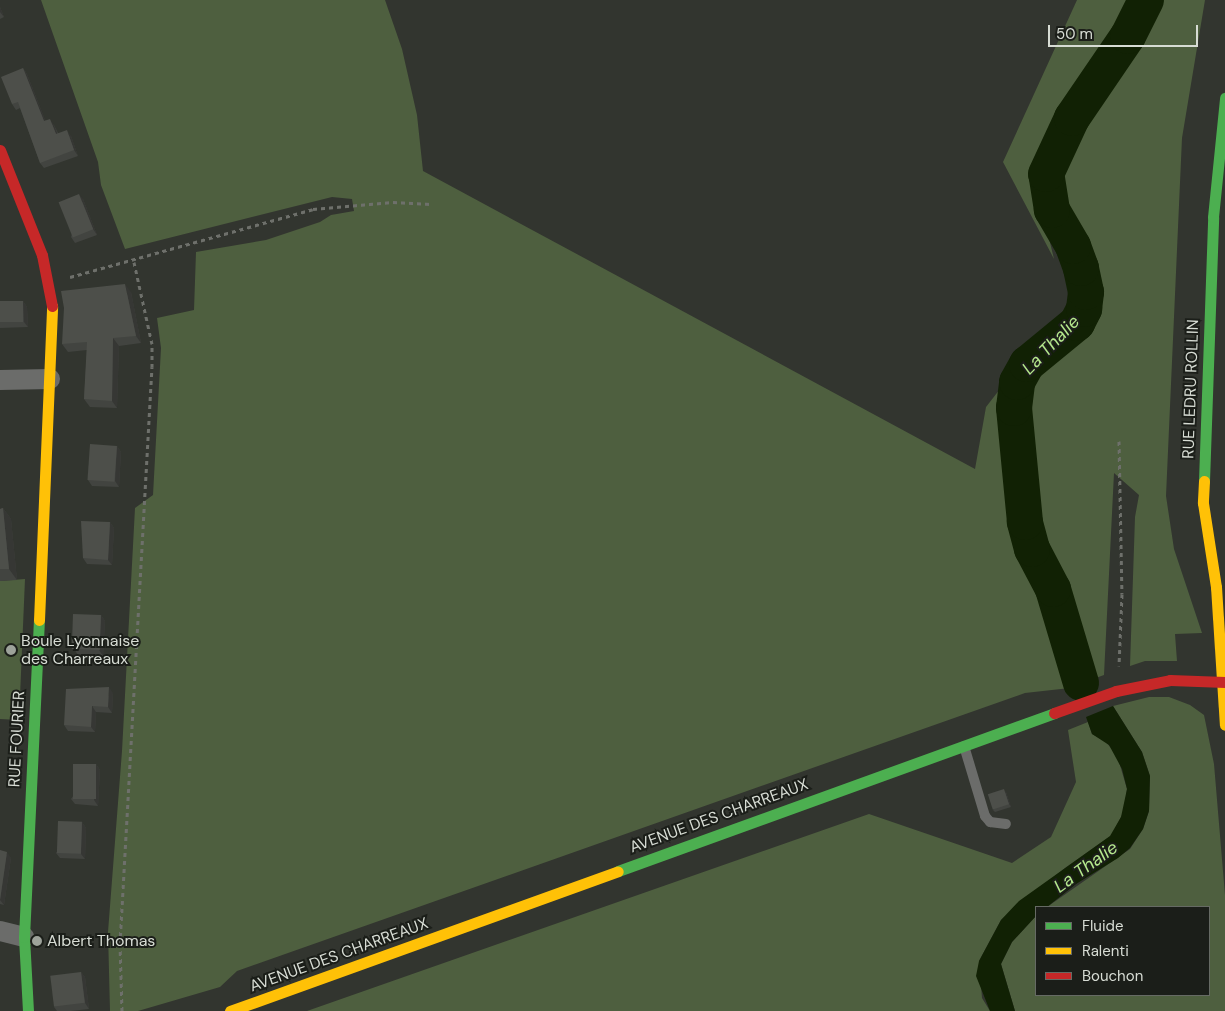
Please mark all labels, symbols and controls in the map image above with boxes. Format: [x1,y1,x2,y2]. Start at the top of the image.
scale bar [1050,15,1200,47]
text: 50 m [1056,24,1093,44]
water label: La Thalie [1018,311,1084,379]
street label: RUE LEDRU ROLLIN [1179,319,1203,459]
place label: Boule Lyonnaise des Charreaux [21,631,139,669]
marker: Boule Lyonnaise des Charreaux [5,644,17,656]
street label: RUE FOURIER [5,690,29,788]
street label: AVENUE DES CHARREAUX [627,775,811,857]
water label: La Thalie [1050,837,1122,897]
legend [1035,906,1210,996]
street label: AVENUE DES CHARREAUX [247,914,431,996]
text: Fluide [1082,916,1124,936]
place label: Albert Thomas [47,931,155,951]
marker: Albert Thomas [31,935,43,947]
text: Ralenti [1082,941,1129,961]
text: Bouchon [1082,966,1143,986]

